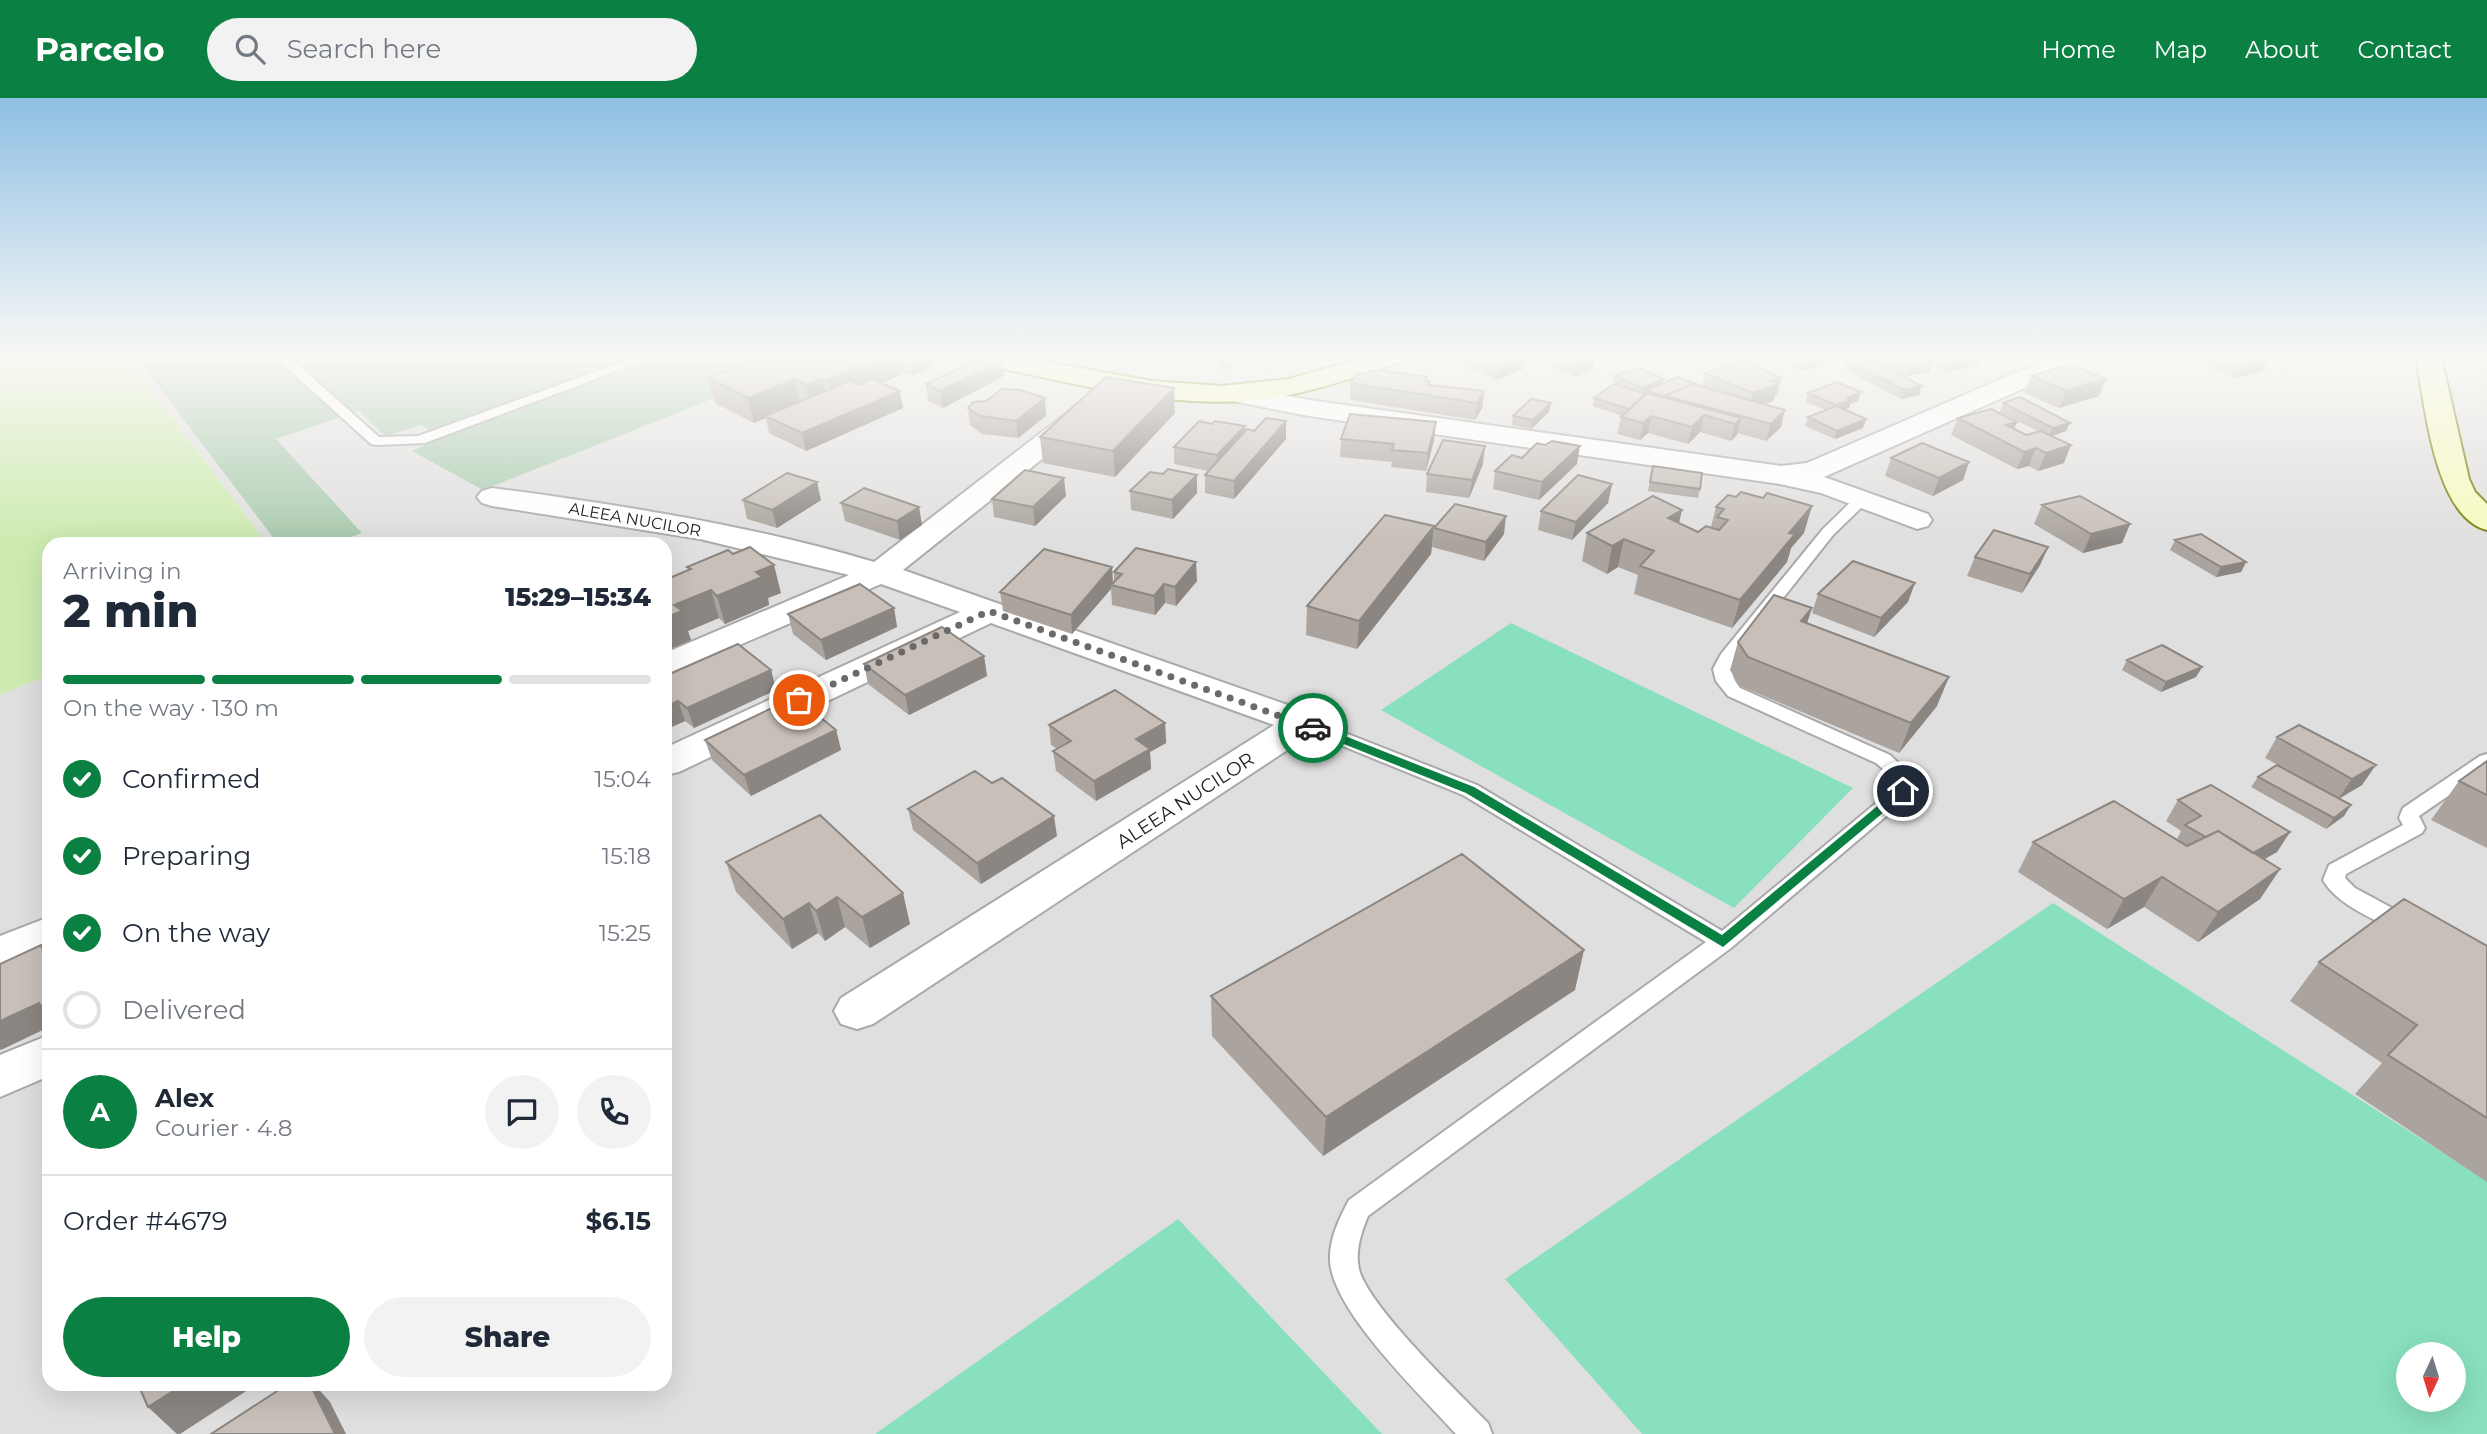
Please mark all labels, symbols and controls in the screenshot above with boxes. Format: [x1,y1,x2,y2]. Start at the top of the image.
search box [207,18,697,81]
text: Parcelo [35,29,165,69]
icon: search [231,30,269,68]
text: Search here [287,33,441,65]
text: Home [2041,35,2116,64]
text: Map [2154,35,2207,64]
text: About [2245,35,2319,64]
text: Contact [2357,35,2452,64]
street label: ALEEA NUCILOR [567,498,703,540]
text: Arriving in [63,557,182,585]
text: 15:29–15:34 [505,581,651,613]
text: 2 min [63,582,198,639]
pin [769,670,829,730]
icon: bag [780,681,818,719]
courier [1278,693,1348,763]
text: On the way · 130 m [63,694,279,722]
icon: car [1294,709,1332,747]
street label: ALEEA NUCILOR [1112,747,1258,853]
icon: check [63,760,101,798]
pin [1873,761,1933,821]
text: Confirmed [122,763,261,795]
text: 15:04 [594,765,651,793]
icon: home [1884,772,1922,810]
icon: check [63,837,101,875]
text: Preparing [122,840,251,872]
text: 15:18 [602,842,651,870]
icon: check [63,914,101,952]
text: On the way [122,917,270,949]
text: 15:25 [599,919,651,947]
text: Delivered [122,994,246,1026]
button: chat [485,1075,559,1149]
button: phone [577,1075,651,1149]
text: Alex [155,1082,214,1114]
text: A [90,1096,110,1128]
text: Courier · 4.8 [155,1114,292,1142]
text: Order #4679 [63,1205,228,1237]
text: $6.15 [586,1205,651,1237]
button: Help [63,1297,350,1377]
button: Share [364,1297,651,1377]
north arrow [2396,1342,2466,1412]
map controls [2396,1342,2466,1412]

